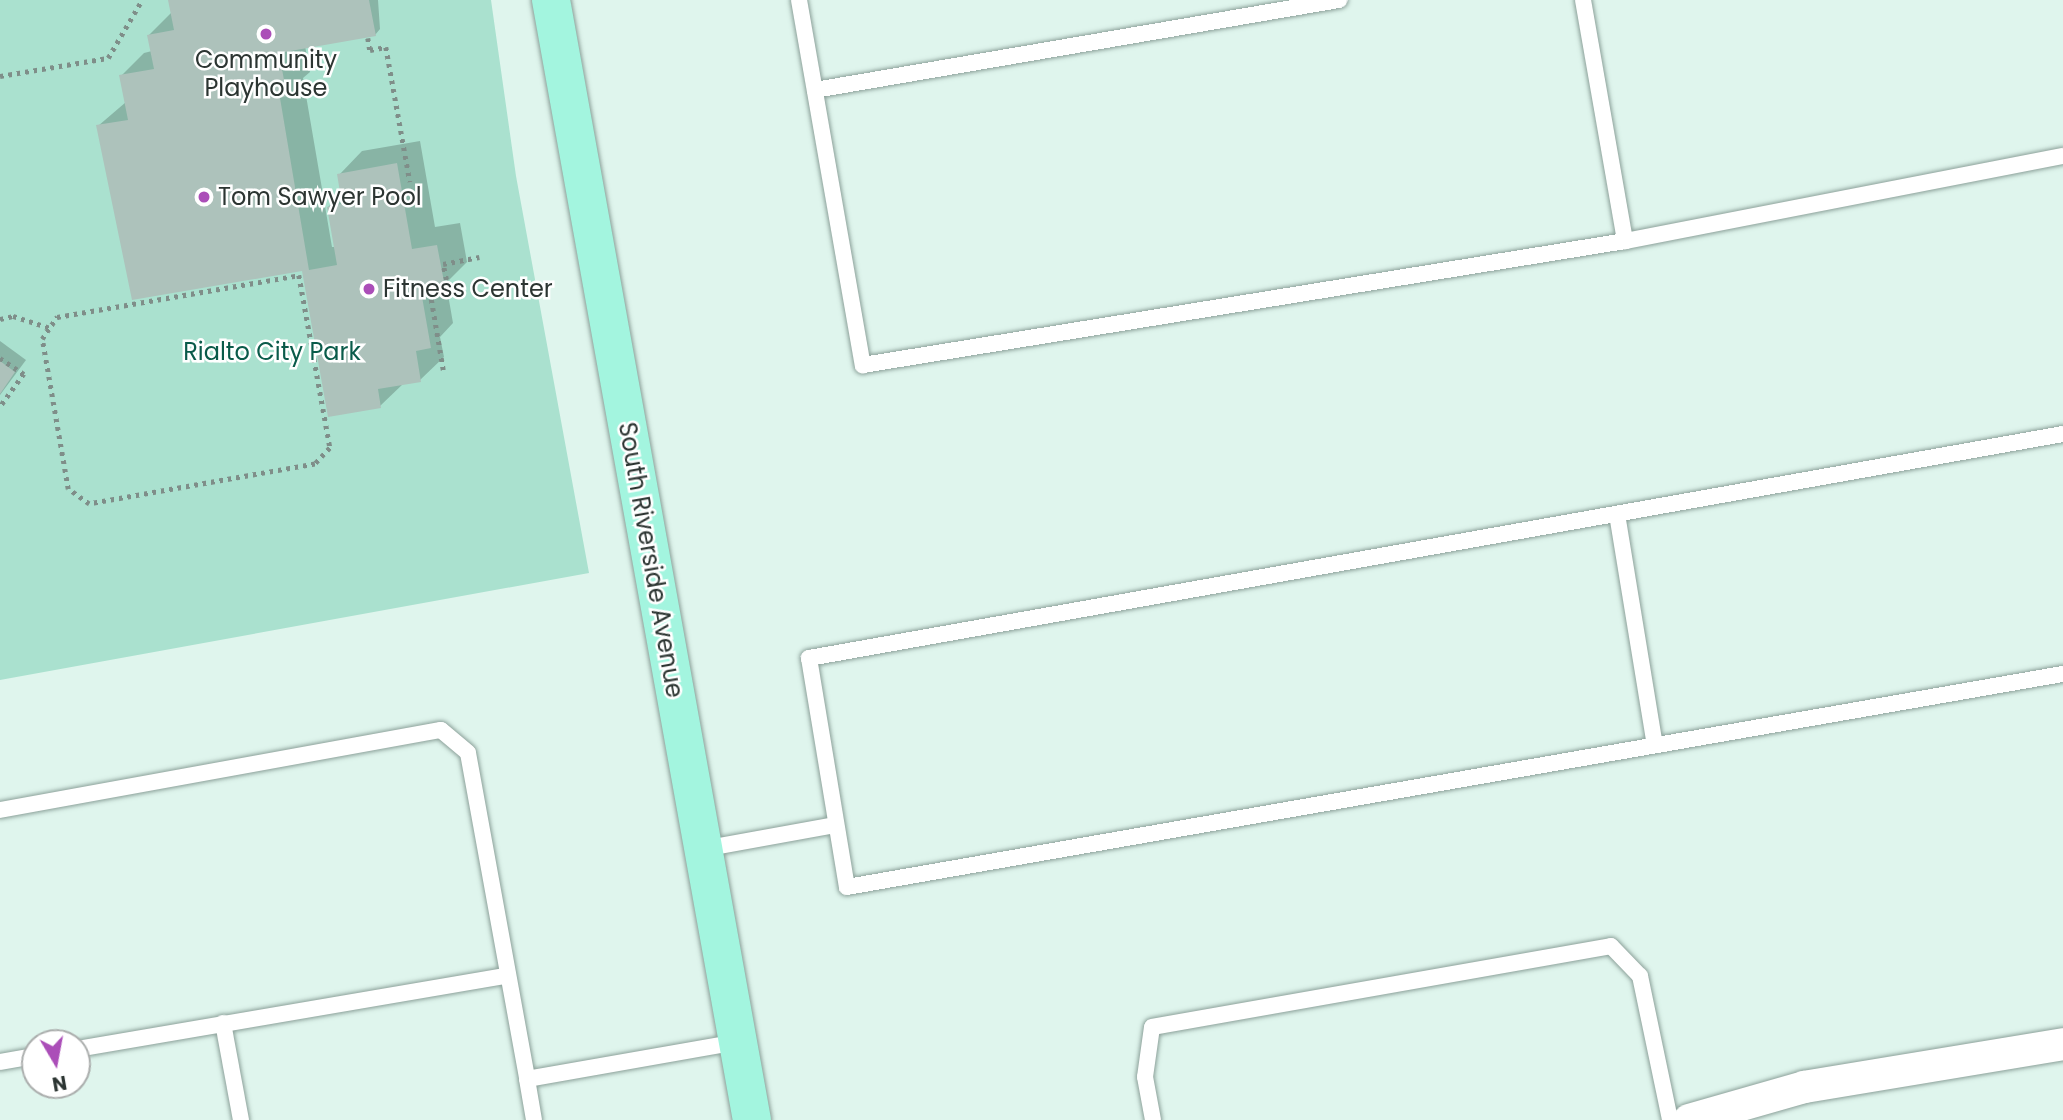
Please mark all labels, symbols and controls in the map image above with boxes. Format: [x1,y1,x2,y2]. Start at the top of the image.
marker: Community Playhouse [258,26,274,42]
place label: Community Playhouse [195,46,337,102]
place label: Tom Sawyer Pool [218,183,422,211]
marker: Tom Sawyer Pool [196,189,212,205]
place label: Fitness Center [383,275,553,303]
marker: Fitness Center [361,281,377,297]
park label: Rialto City Park [183,338,361,366]
street label: South Riverside Avenue [613,420,689,700]
north arrow [21,1029,91,1099]
text: N [50,1069,69,1098]

